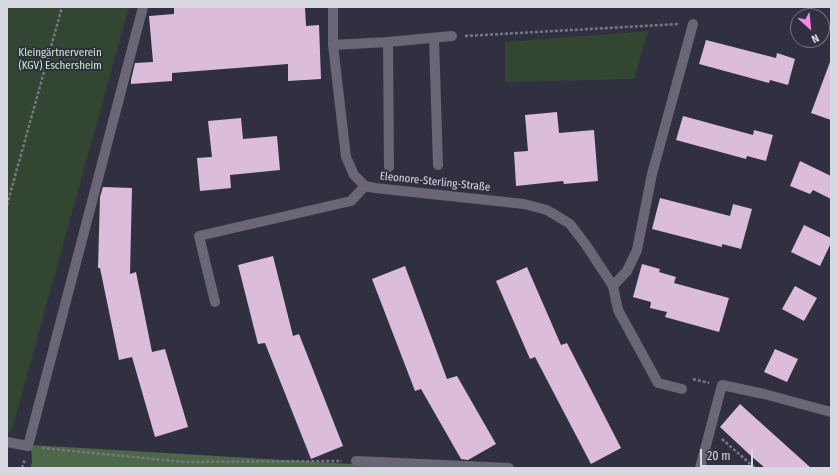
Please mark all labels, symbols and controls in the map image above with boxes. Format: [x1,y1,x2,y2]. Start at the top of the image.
north arrow [790,8,830,48]
text: N [809,31,821,46]
park label: Kleingärtnerverein (KGV) Eschersheim [18,46,102,72]
street label: Eleonore-Sterling-Straße [379,170,491,194]
scale bar [702,441,755,467]
text: 20 m [707,449,731,463]

